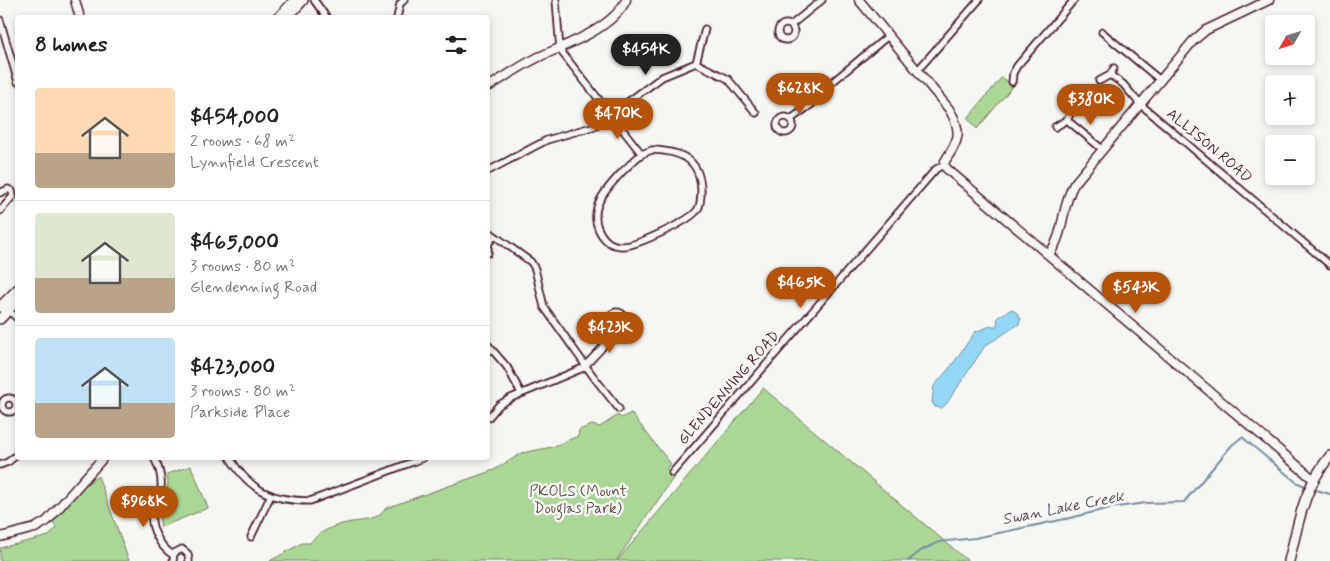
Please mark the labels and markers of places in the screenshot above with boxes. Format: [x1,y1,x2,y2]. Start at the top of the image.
pin: $454K [611,34,681,76]
pin: $628K [765,72,835,115]
pin: $380K [1056,84,1126,126]
pin: $470K [583,98,653,140]
pin: $465K [766,266,836,309]
pin: $543K [1101,272,1171,314]
pin: $423K [575,312,645,354]
pin: $968K [109,486,179,528]

